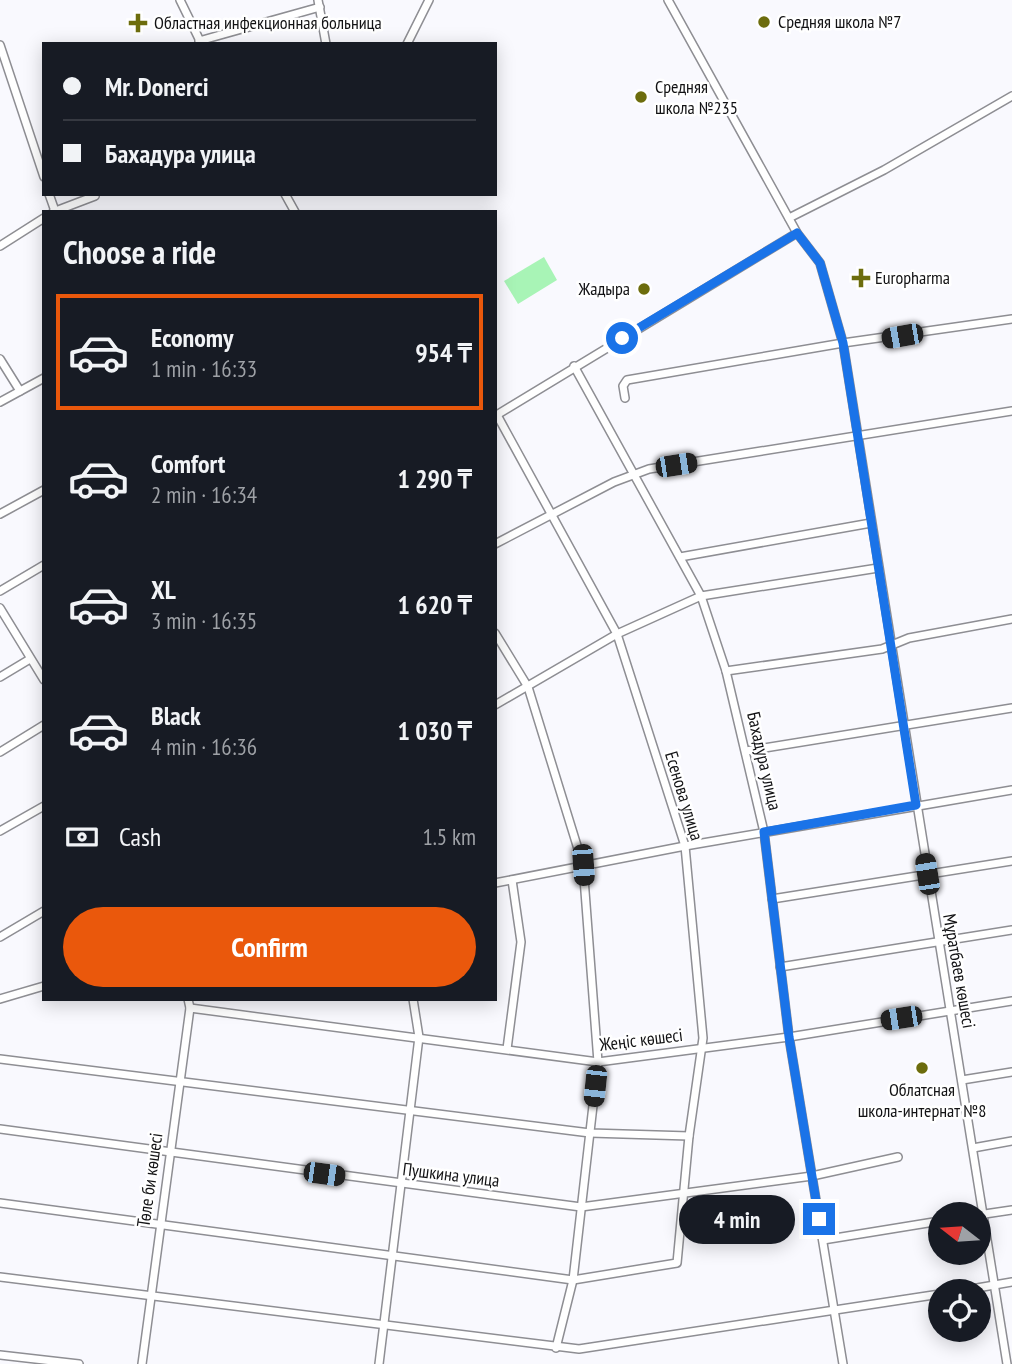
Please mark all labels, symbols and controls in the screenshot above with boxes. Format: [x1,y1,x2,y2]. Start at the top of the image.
place label: Средняя школа №7 [778,10,901,33]
place label: Областная инфекционная больница [154,11,382,34]
marker: Областная инфекционная больница [128,13,148,33]
marker: Средняя школа №7 [756,14,772,30]
text: Mr. Donerci [105,70,209,103]
place label: Средняя школа №235 [655,75,738,119]
marker: Средняя школа №235 [633,89,649,105]
text: Бахадура улица [105,137,256,170]
text: Choose a ride [63,231,216,273]
place label: Europharma [875,266,950,289]
marker: Europharma [853,270,869,286]
place label: Жадыра [577,277,630,300]
marker: Жадыра [636,281,652,297]
icon: car [67,321,130,384]
text: Economy [151,321,233,354]
route start [606,322,638,354]
car [880,322,925,350]
text: 954 ₸ [415,336,472,369]
text: 1 min · 16:33 [151,354,257,383]
icon: car [67,447,130,510]
text: Comfort [151,447,225,480]
car [654,451,699,479]
text: 1 290 ₸ [397,462,472,495]
text: 2 min · 16:34 [151,480,257,509]
icon: car [67,573,130,636]
text: XL [151,573,176,606]
text: 1 620 ₸ [397,588,472,621]
text: 3 min · 16:35 [151,606,257,635]
icon: car [67,699,130,762]
text: Black [151,699,201,732]
street label: Бахадура улица [742,709,787,812]
text: 1 030 ₸ [397,714,472,747]
text: 4 min · 16:36 [151,732,257,761]
street label: Есенова улица [660,749,709,843]
icon: cash [63,818,101,856]
text: Cash [119,820,161,853]
text: 1.5 km [422,822,476,851]
car [572,843,595,887]
car [914,852,941,896]
button: Confirm [63,907,476,987]
street label: Мұратбаев көшесі [938,912,981,1030]
car [879,1004,924,1032]
street label: Жеңіс көшесі [597,1023,684,1056]
marker: Облатсная школа-интернат №8 [914,1060,930,1076]
car [583,1064,608,1108]
place label: Облатсная школа-интернат №8 [858,1078,986,1122]
street label: Төле би көшесі [132,1131,167,1229]
street label: Пушкина улица [401,1157,501,1192]
car [302,1161,347,1187]
callout: 4 min [679,1194,794,1244]
north arrow [928,1202,990,1265]
map controls [928,1202,991,1342]
route end [803,1203,835,1235]
text: 4 min [714,1205,760,1234]
button: locate [928,1279,991,1342]

